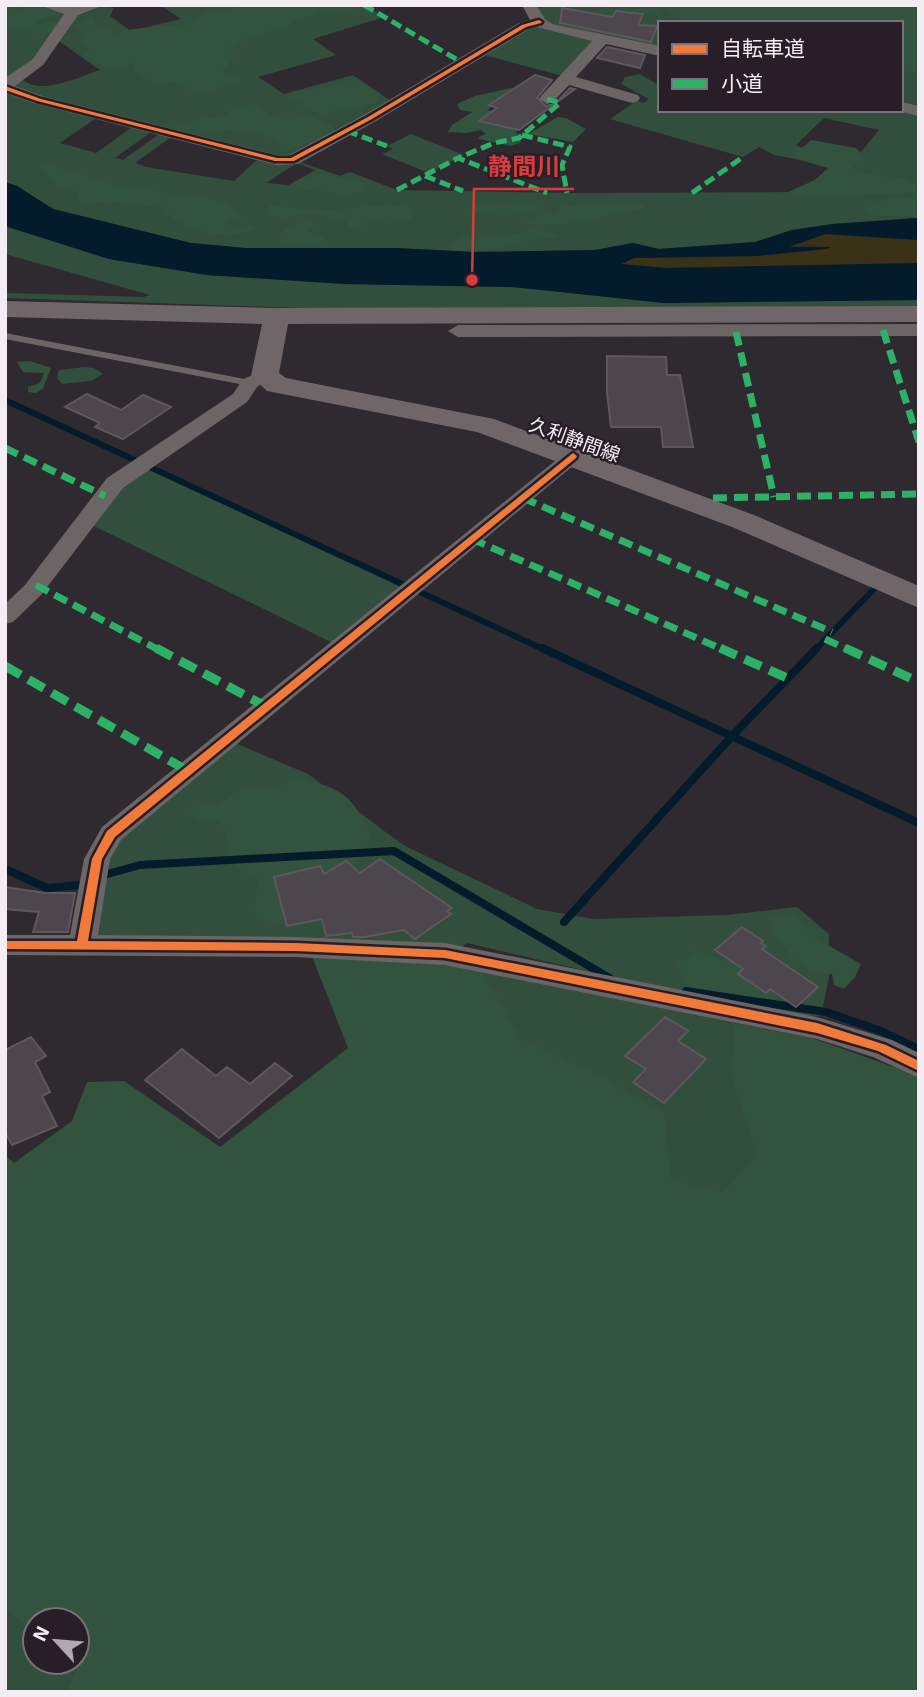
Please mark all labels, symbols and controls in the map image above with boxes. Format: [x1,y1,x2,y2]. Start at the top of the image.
legend [658,21,903,112]
text: 自転車道 [721,35,805,60]
text: 小道 [721,70,763,95]
callout: 静間川 [474,144,574,189]
text: 静間川 [488,151,560,180]
street label: 久利静間線 [526,412,624,466]
north arrow [21,1606,91,1676]
text: N [27,1622,54,1645]

